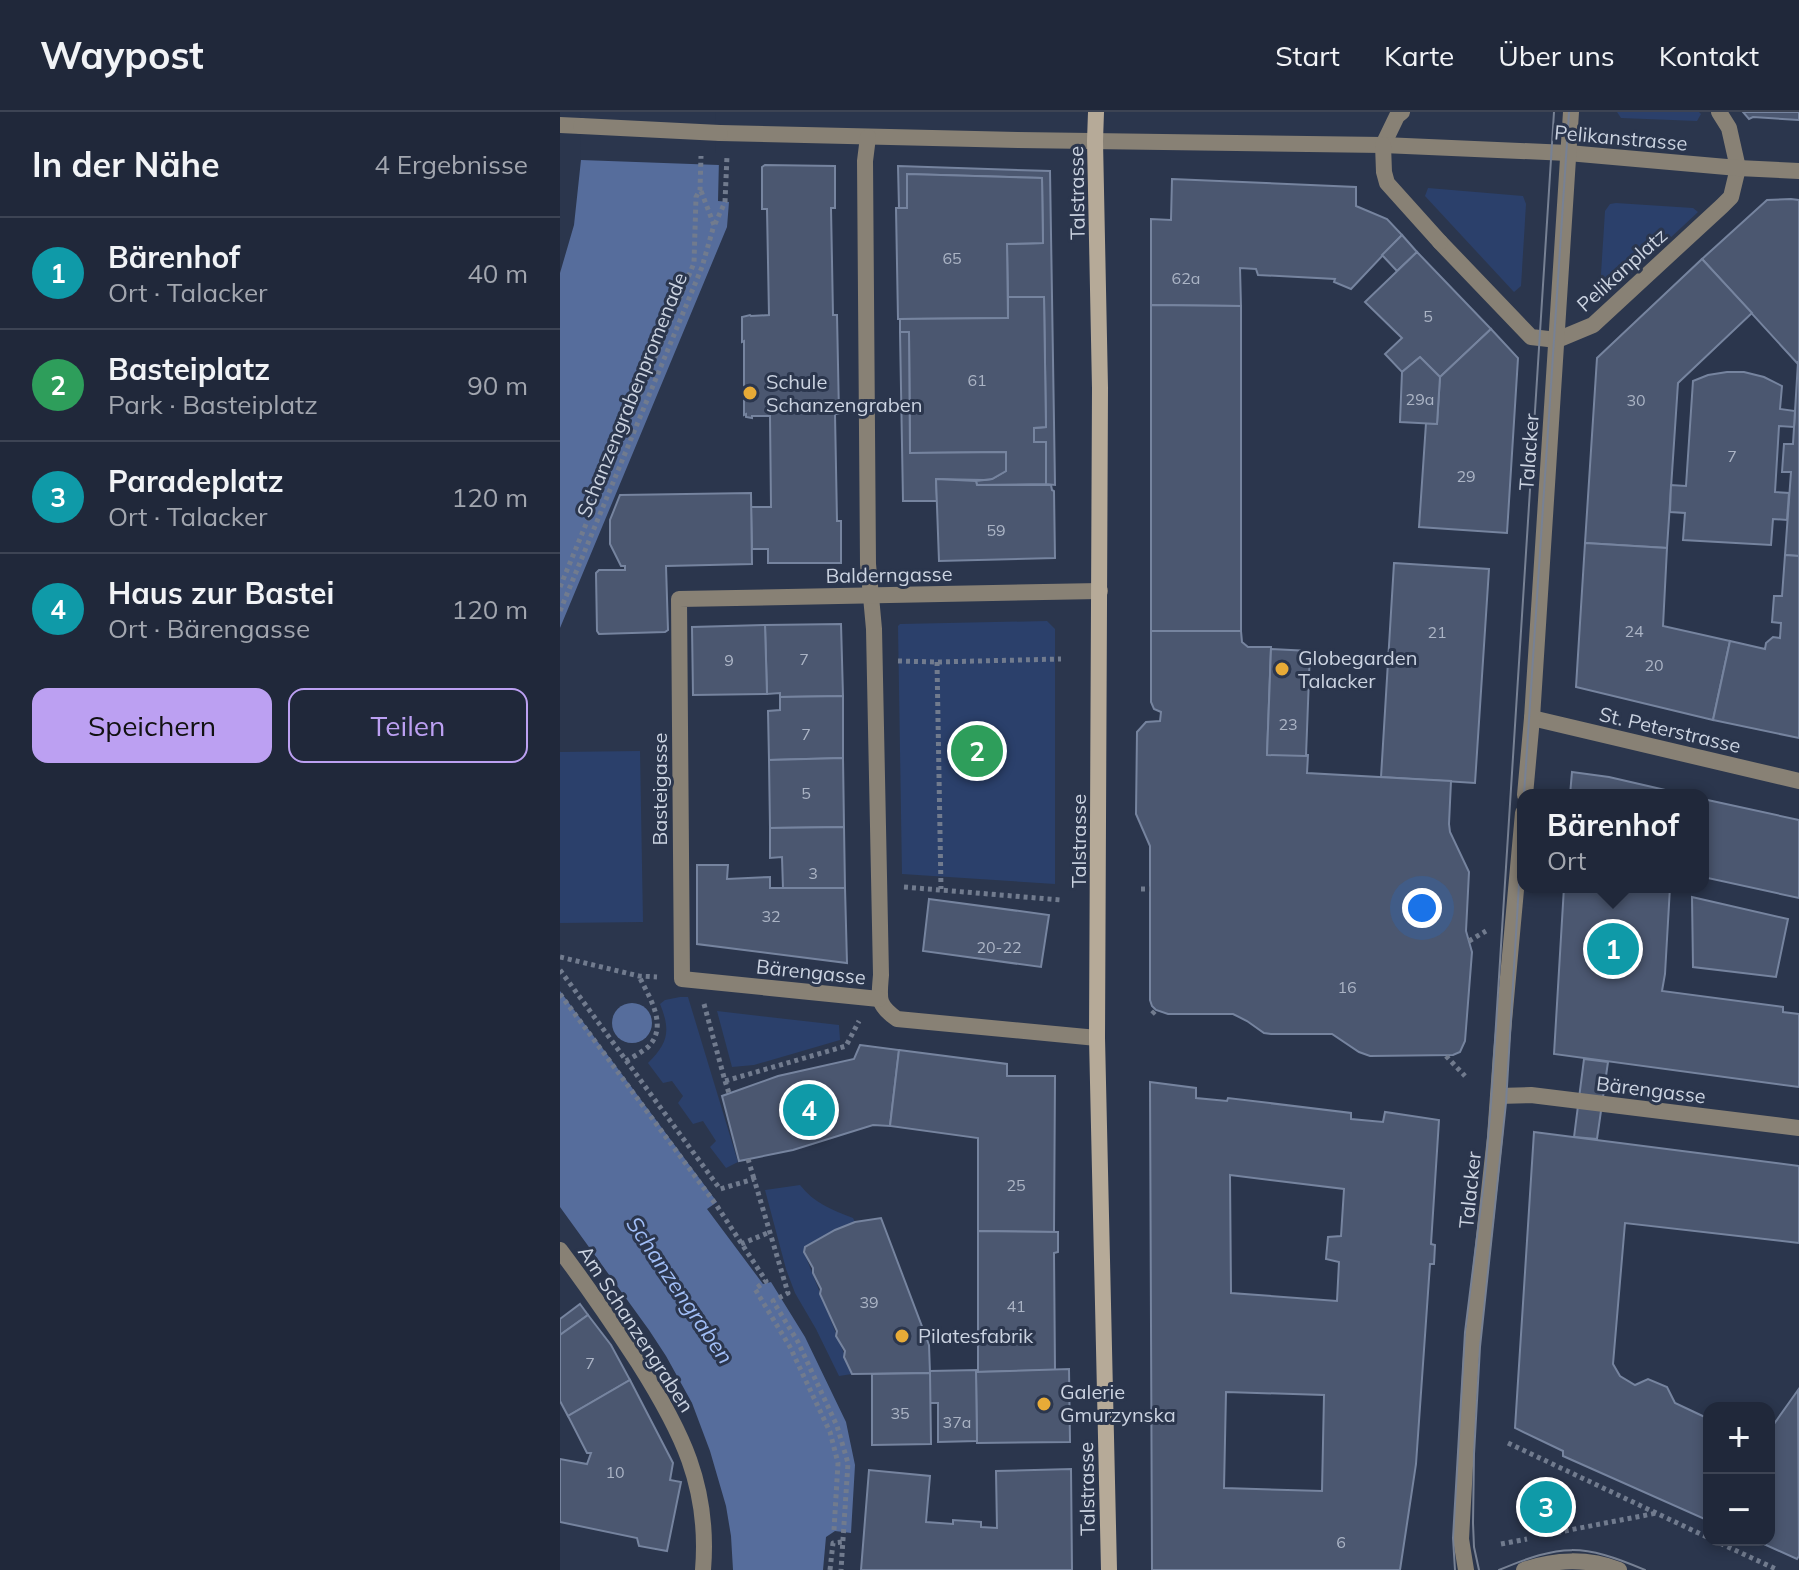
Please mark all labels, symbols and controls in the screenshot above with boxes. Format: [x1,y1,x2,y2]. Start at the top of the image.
text: Waypost [40,31,204,79]
text: Start [1275,38,1340,73]
text: Karte [1384,38,1454,73]
text: Über uns [1498,38,1615,73]
text: Kontakt [1659,38,1759,73]
street label: Pelikanstrasse [1553,119,1689,156]
text: In der Nähe [32,143,220,186]
street label: Talstrasse [1063,146,1090,240]
text: 4 Ergebnisse [374,148,528,181]
street label: Pelikanplatz [1571,223,1672,317]
text: Bärenhof [108,238,240,276]
house number: 65 [942,248,962,268]
text: 1 [50,257,66,290]
text: 40 m [467,257,528,290]
house number: 62a [1172,268,1200,288]
street label: Schanzengrabenpromenade [571,269,692,521]
text: Ort · Talacker [108,276,268,309]
house number: 5 [1423,306,1433,326]
text: Basteiplatz [108,350,270,388]
text: 2 [50,369,66,402]
text: 90 m [467,369,528,402]
place label: Schule Schanzengraben [766,369,922,417]
house number: 61 [967,370,987,390]
marker: Schule Schanzengraben [741,384,759,402]
text: Park · Basteiplatz [108,388,318,421]
house number: 29a [1406,389,1434,409]
house number: 30 [1626,390,1646,410]
street label: Talacker [1513,412,1544,491]
house number: 7 [1727,446,1737,466]
text: Paradeplatz [108,462,283,500]
house number: 29 [1456,466,1476,486]
text: 3 [50,481,66,514]
text: 120 m [452,481,528,514]
text: Ort · Talacker [108,500,268,533]
house number: 59 [986,520,1006,540]
street label: Balderngasse [825,561,953,588]
text: Haus zur Bastei [108,574,334,612]
text: 4 [50,593,66,626]
text: 120 m [452,593,528,626]
text: Ort · Bärengasse [108,612,310,645]
house number: 24 [1624,621,1644,641]
house number: 21 [1427,622,1447,642]
place label: Globegarden Talacker [1298,645,1417,693]
house number: 7 [799,649,809,669]
house number: 9 [724,650,734,670]
house number: 20 [1644,655,1664,675]
marker: Globegarden Talacker [1273,660,1291,678]
button: Speichern [32,688,272,763]
button: Teilen [288,688,528,763]
street label: St. Peterstrasse [1597,701,1743,758]
house number: 23 [1278,714,1298,734]
pin: 2 [951,721,1003,781]
house number: 7 [801,724,811,744]
street label: Basteigasse [647,733,672,845]
house number: 5 [801,783,811,803]
popup [1517,789,1709,893]
street label: Talstrasse [1066,794,1091,888]
text: Bärenhof [1547,806,1679,844]
text: Ort [1547,844,1586,877]
house number: 3 [808,863,818,883]
your location [1402,888,1442,928]
house number: 32 [761,906,781,926]
pin: 1 [1587,919,1639,979]
house number: 20-22 [976,937,1022,957]
street label: Bärengasse [755,953,867,990]
house number: 16 [1337,977,1357,997]
street label: Bärengasse [1595,1070,1707,1109]
pin: 4 [783,1080,835,1140]
street label: Talacker [1453,1149,1486,1230]
house number: 25 [1006,1175,1026,1195]
water label: Schanzengraben [620,1211,740,1369]
street label: Am Schanzengraben [573,1241,700,1417]
house number: 39 [859,1292,879,1312]
house number: 41 [1006,1296,1026,1316]
place label: Pilatesfabrik [918,1323,1034,1348]
marker: Pilatesfabrik [893,1327,911,1345]
house number: 7 [585,1353,595,1373]
place label: Galerie Gmurzynska [1060,1379,1176,1427]
marker: Galerie Gmurzynska [1035,1395,1053,1413]
map controls [1703,1402,1775,1546]
button: + [1703,1402,1775,1474]
house number: 35 [890,1403,910,1423]
house number: 37a [943,1412,971,1432]
street label: Talstrasse [1073,1442,1100,1536]
house number: 10 [605,1462,625,1482]
button: − [1703,1474,1775,1546]
pin: 3 [1520,1477,1572,1537]
house number: 6 [1336,1532,1346,1552]

